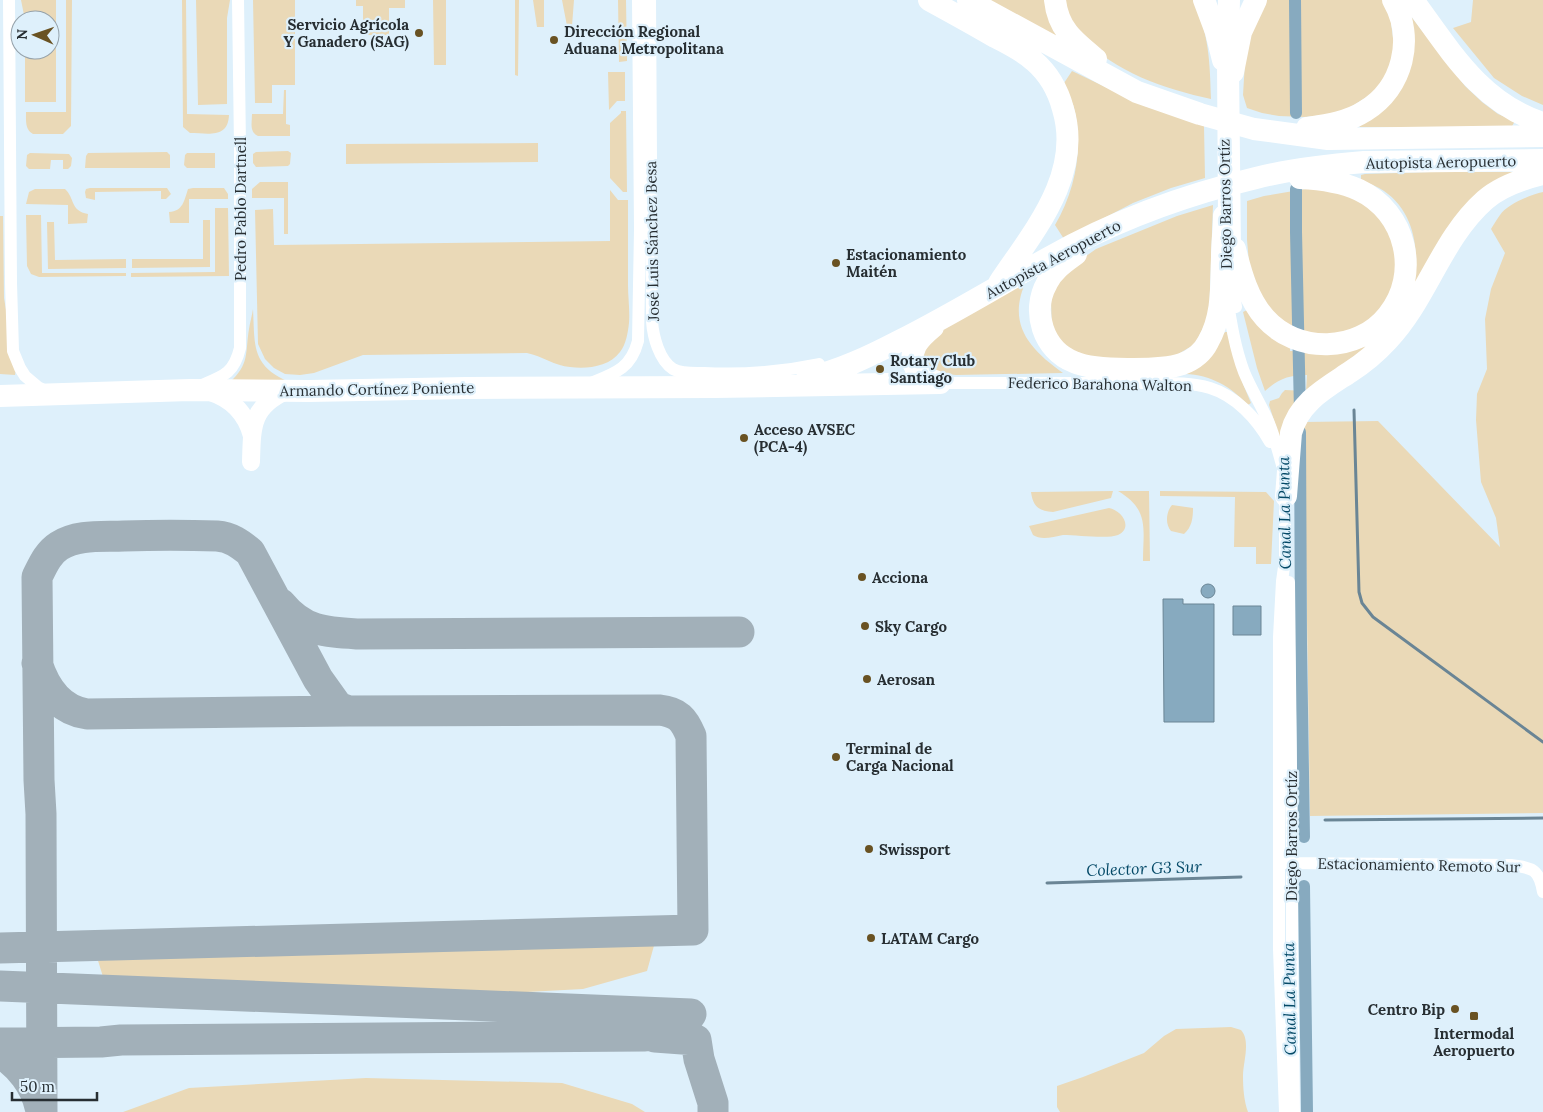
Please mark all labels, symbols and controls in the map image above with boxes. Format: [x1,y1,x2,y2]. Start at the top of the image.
north arrow [10,10,60,60]
place label: Servicio Agrícola Y Ganadero (SAG) [284,15,410,52]
place label: Dirección Regional Aduana Metropolitana [564,22,724,58]
marker: Servicio Agrícola Y Ganadero (SAG) [413,27,425,39]
text: N [13,29,31,40]
marker: Dirección Regional Aduana Metropolitana [548,34,560,46]
street label: Pedro Pablo Dartnell [231,137,250,281]
street label: Diego Barros Ortíz [1214,139,1236,269]
street label: Autopista Aeropuerto [1365,151,1517,173]
street label: José Luis Sánchez Besa [641,160,663,322]
street label: Autopista Aeropuerto [981,215,1124,303]
place label: Estacionamiento Maitén [846,245,967,281]
marker: Estacionamiento Maitén [830,257,842,269]
place label: Rotary Club Santiago [890,351,976,387]
marker: Rotary Club Santiago [874,363,886,375]
street label: Federico Barahona Walton [1008,373,1192,395]
street label: Armando Cortínez Poniente [279,378,474,400]
place label: Acceso AVSEC (PCA-4) [754,420,856,457]
marker: Acceso AVSEC (PCA-4) [738,432,750,444]
water label: Canal La Punta [1273,456,1295,570]
place label: Acciona [872,568,928,587]
marker: Acciona [856,571,868,583]
place label: Sky Cargo [875,617,948,636]
marker: Sky Cargo [859,620,871,632]
place label: Aerosan [877,670,936,689]
marker: Aerosan [861,673,873,685]
place label: Terminal de Carga Nacional [846,739,954,775]
marker: Terminal de Carga Nacional [830,751,842,763]
street label: Diego Barros Ortíz [1282,771,1301,901]
place label: Swissport [879,840,951,859]
marker: Swissport [863,843,875,855]
street label: Estacionamiento Remoto Sur [1317,854,1521,876]
water label: Colector G3 Sur [1086,856,1203,880]
place label: LATAM Cargo [881,929,980,948]
marker: LATAM Cargo [865,932,877,944]
water label: Canal La Punta [1278,942,1300,1056]
place label: Centro Bip [1368,1000,1445,1019]
marker: Centro Bip [1449,1003,1461,1015]
marker: Intermodal Aeropuerto [1468,1010,1480,1022]
place label: Intermodal Aeropuerto [1433,1024,1515,1060]
scale bar [12,1070,98,1102]
text: 50 m [20,1077,55,1096]

